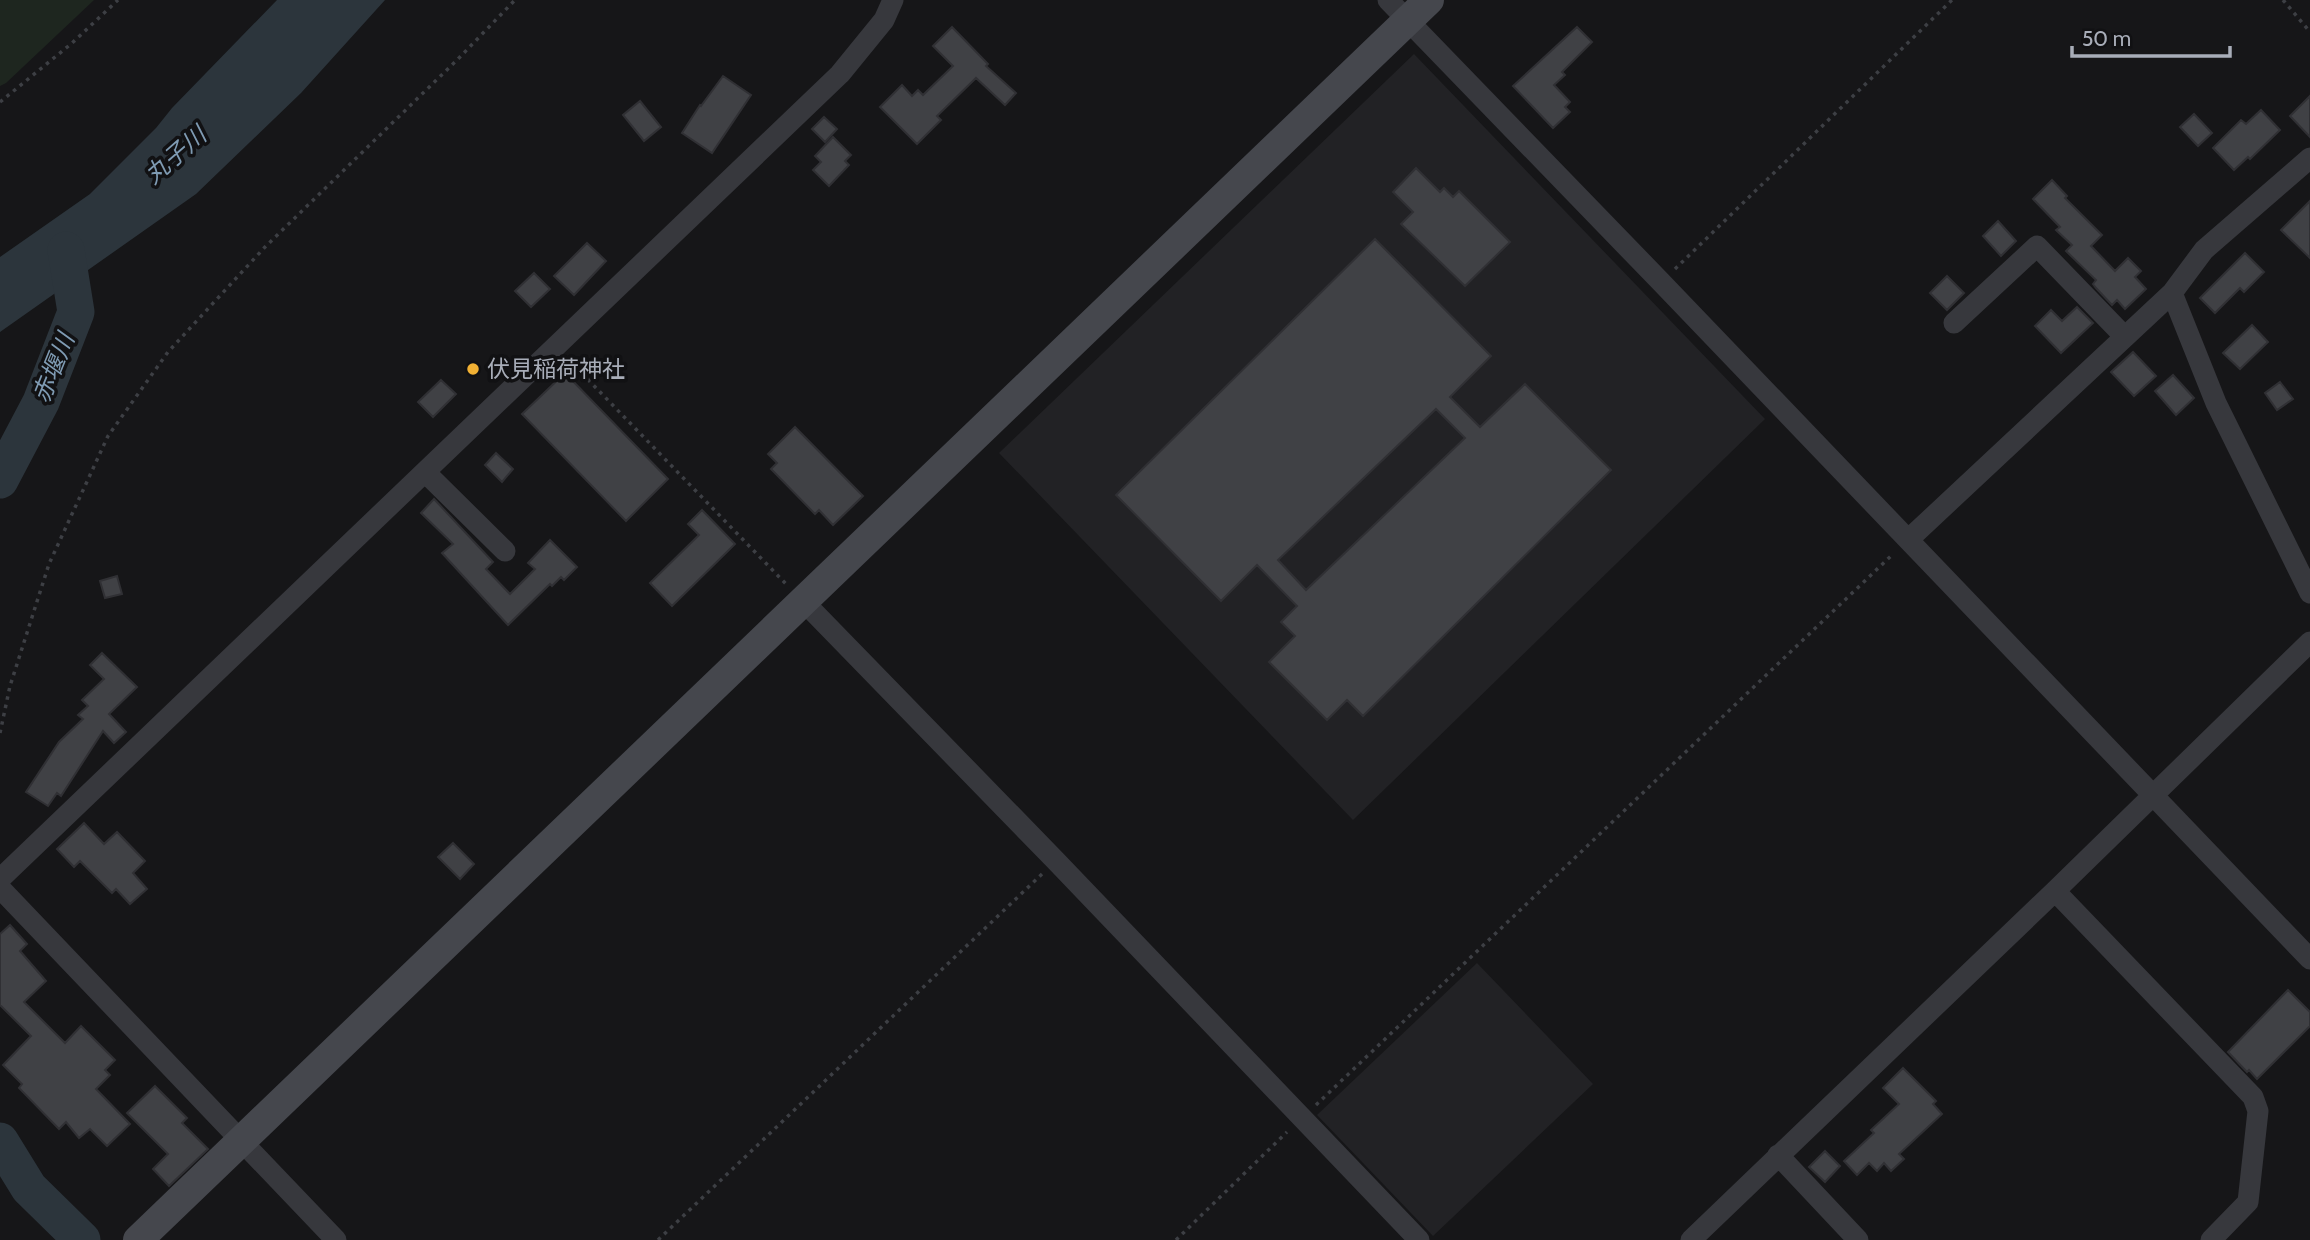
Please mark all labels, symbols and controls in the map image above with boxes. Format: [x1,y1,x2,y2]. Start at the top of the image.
scale bar [2072,14,2230,58]
text: 50 m [2082,26,2131,51]
water label: 丸子川 [138,118,214,190]
water label: 赤堰川 [26,326,81,407]
place label: 伏見稲荷神社 [487,355,625,383]
marker: 伏見稲荷神社 [465,361,481,377]

